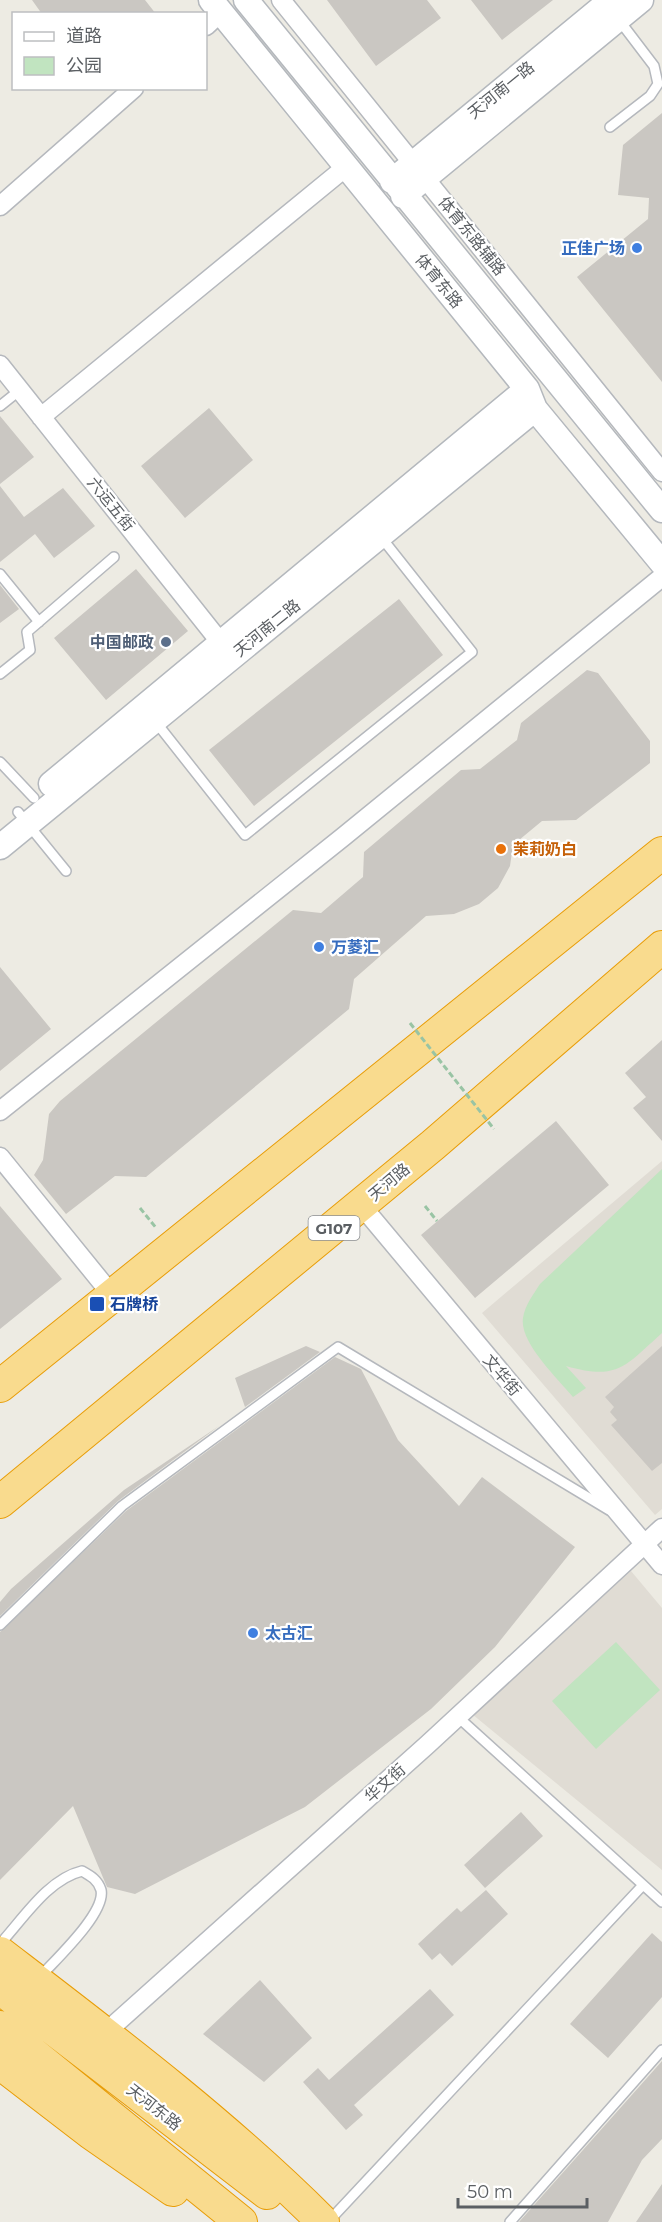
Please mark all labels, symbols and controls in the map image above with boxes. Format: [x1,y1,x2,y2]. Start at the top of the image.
legend [12,12,207,90]
text: 道路 [66,25,102,47]
text: 公园 [66,55,102,77]
street label: 天河南一路 [464,57,538,123]
street label: 体育东路辅路 [434,193,510,279]
place label: 正佳广场 [561,239,625,258]
marker: 正佳广场 [630,241,644,255]
street label: 体育东路 [411,250,467,312]
street label: 六运五街 [83,473,139,535]
street label: 天河南二路 [230,595,304,661]
place label: 中国邮政 [90,633,154,652]
marker: 中国邮政 [159,635,173,649]
place label: 茉莉奶白 [513,840,577,859]
marker: 茉莉奶白 [494,842,508,856]
place label: 万菱汇 [331,938,379,957]
marker: 万菱汇 [312,940,326,954]
street label: 天河路 [365,1159,413,1205]
road number: G107 [308,1216,360,1240]
marker: 石牌桥 [88,1295,106,1313]
place label: 石牌桥 [110,1295,159,1314]
street label: 文华街 [479,1351,525,1399]
place label: 太古汇 [265,1624,313,1643]
marker: 太古汇 [246,1626,260,1640]
street label: 华文街 [361,1760,409,1806]
street label: 天河东路 [123,2080,185,2134]
scale bar [458,2171,587,2209]
text: 50 m [467,2181,513,2203]

